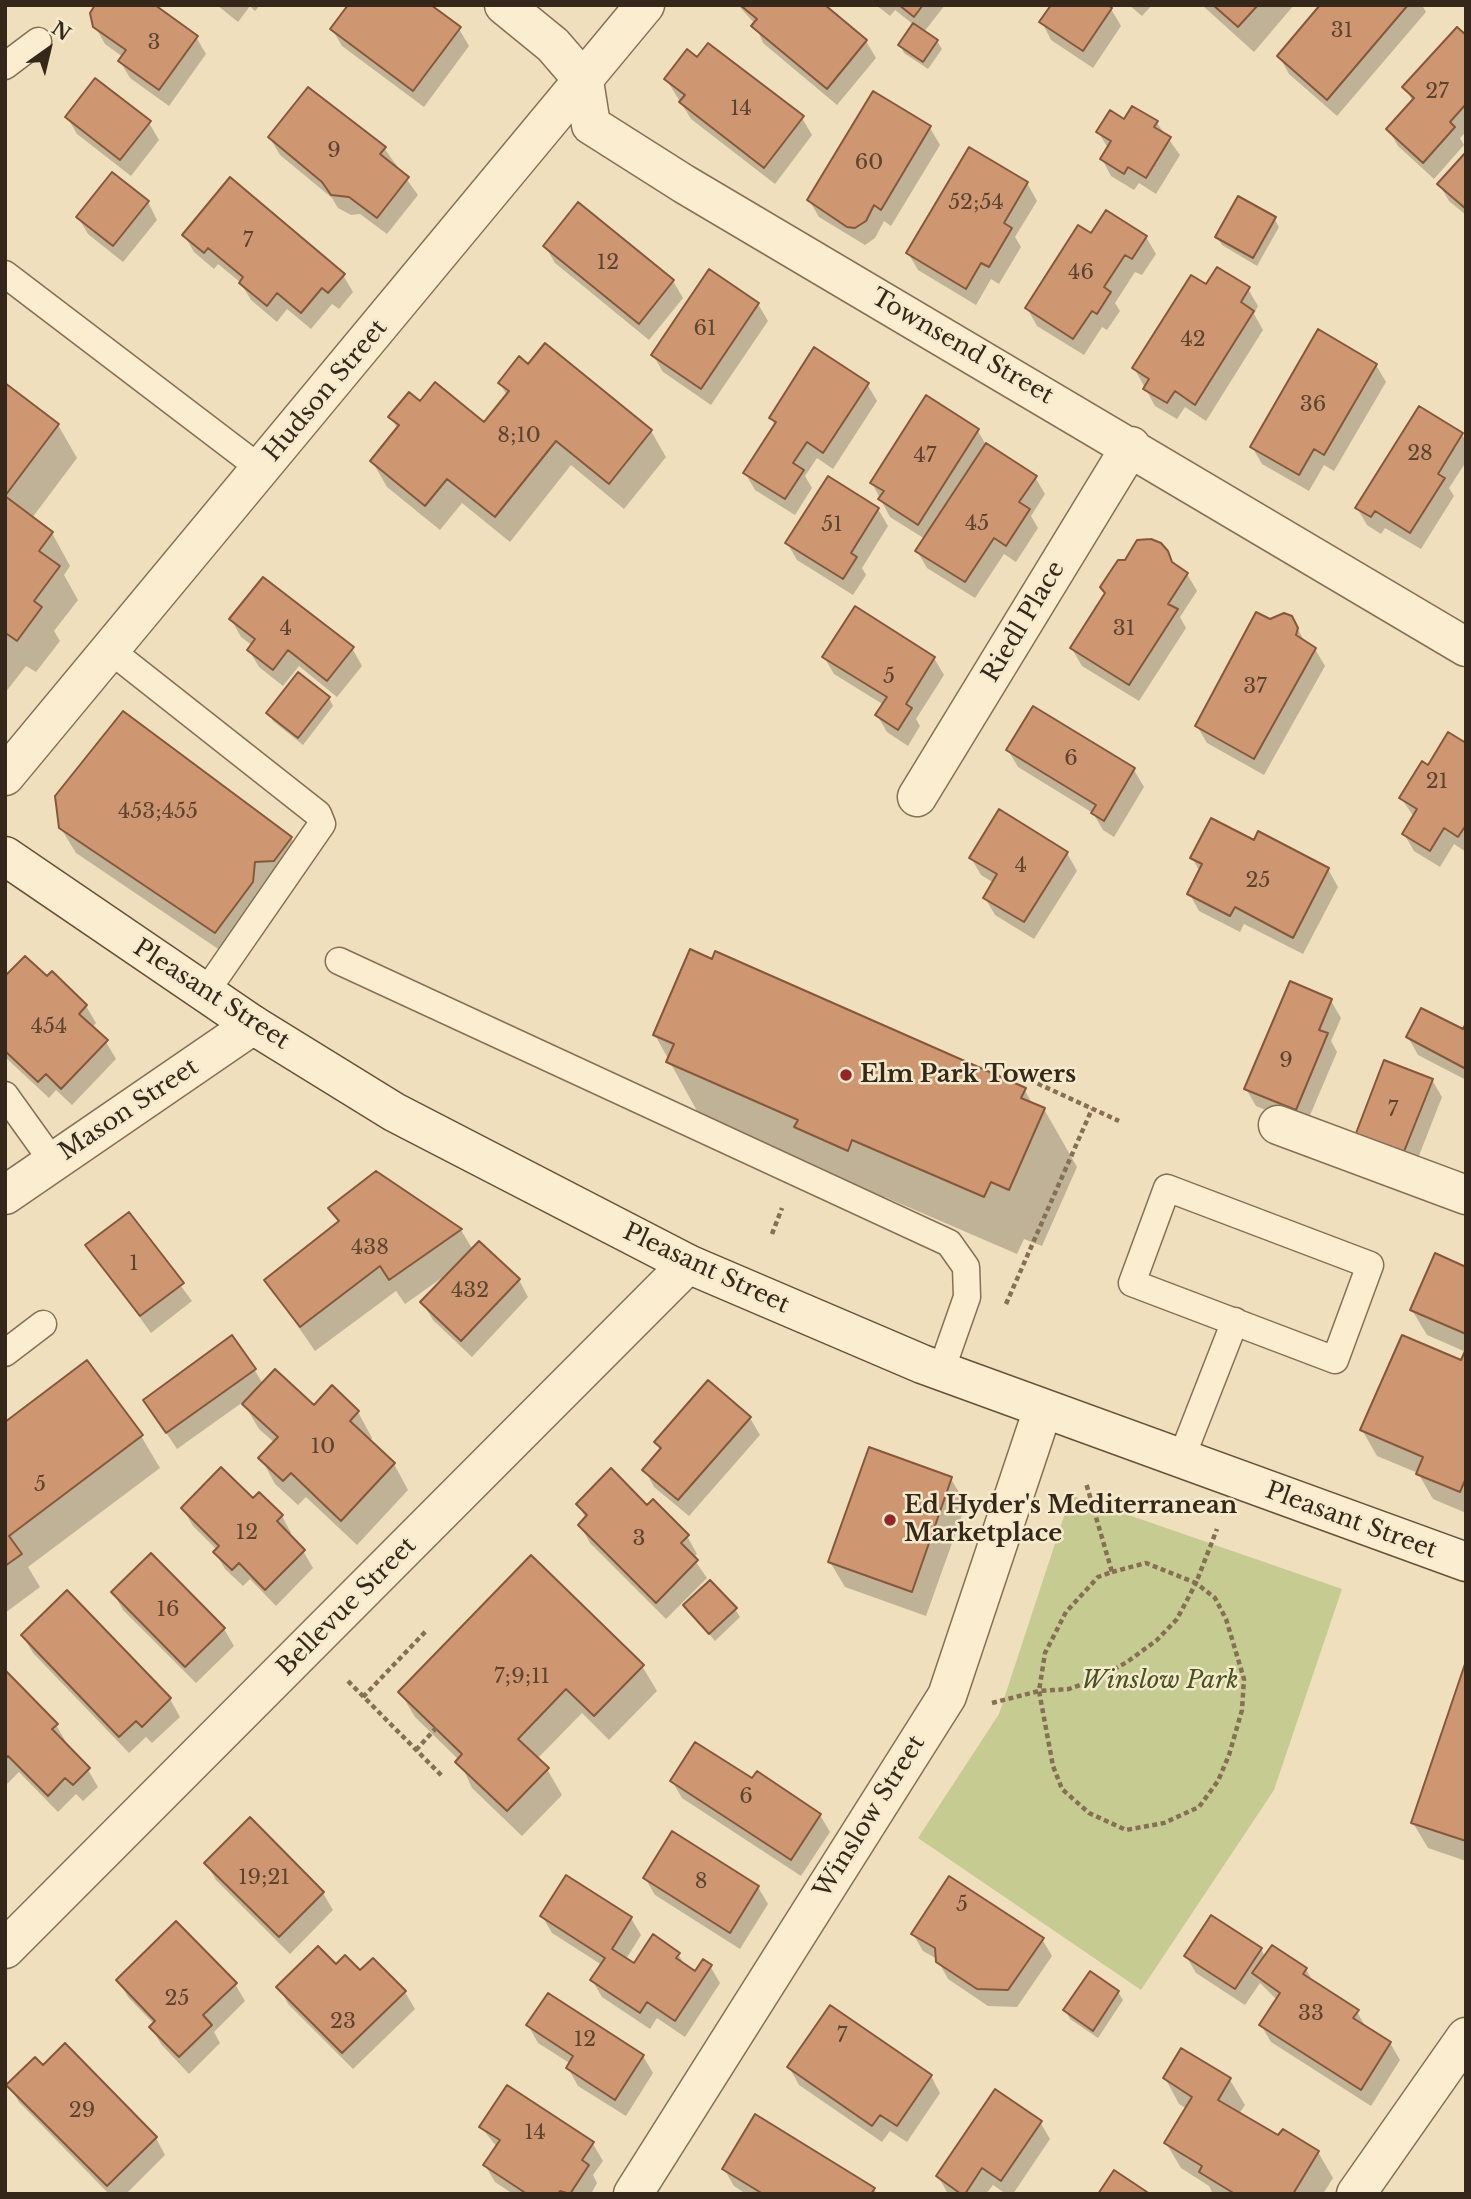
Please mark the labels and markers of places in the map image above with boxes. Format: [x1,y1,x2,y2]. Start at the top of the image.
place label: Elm Park Towers [860,1061,1076,1089]
marker: Elm Park Towers [838,1067,854,1083]
place label: Ed Hyder's Mediterranean Marketplace [904,1492,1237,1548]
marker: Ed Hyder's Mediterranean Marketplace [882,1512,898,1528]

